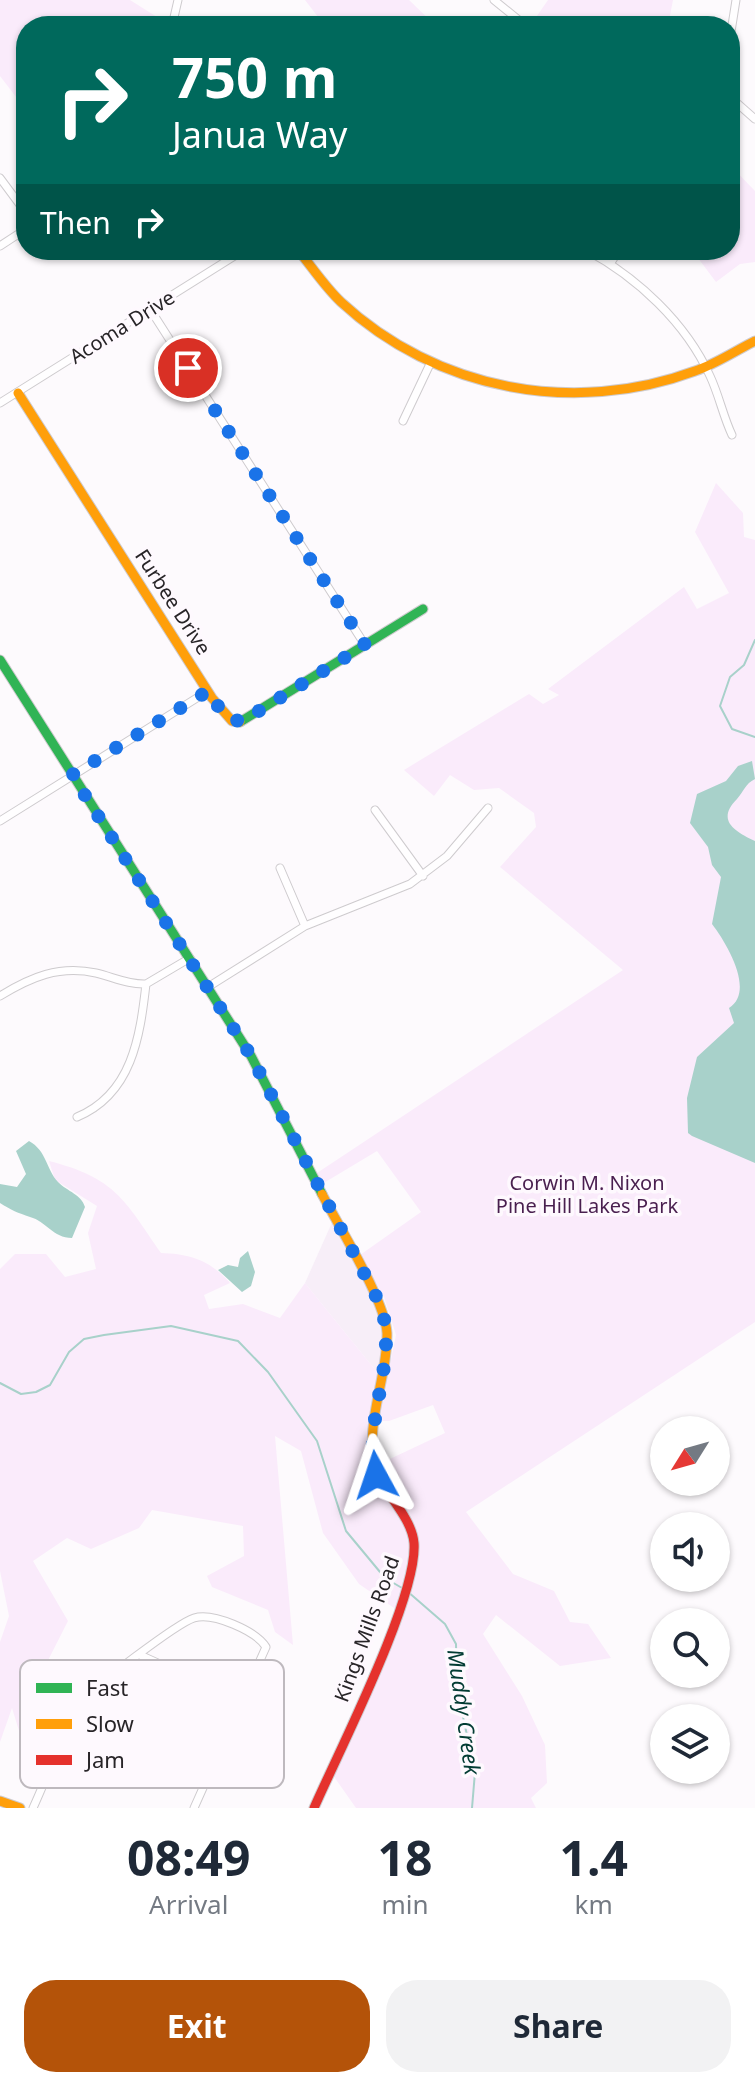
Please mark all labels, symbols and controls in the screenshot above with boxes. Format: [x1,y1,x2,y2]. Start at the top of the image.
text: 750 m [172,38,337,114]
icon: right [40,48,144,152]
text: Janua Way [172,110,347,159]
icon: right [127,200,171,244]
text: Then [40,202,111,243]
street label: Acoma Drive [64,284,179,370]
pin [154,334,222,402]
icon: arrive [166,346,210,390]
street label: Furbee Drive [129,544,218,660]
park label: Corwin M. Nixon Pine Hill Lakes Park [496,1169,678,1219]
north arrow [650,1416,730,1496]
map controls [650,1416,730,1784]
position arrow [334,1433,418,1517]
button: sound [650,1512,730,1592]
street label: Kings Mills Road [328,1552,405,1706]
button: search [650,1608,730,1688]
water label: Muddy Creek [441,1647,489,1778]
legend [20,1660,284,1788]
text: Fast [86,1672,128,1702]
button: layers [650,1704,730,1784]
text: Slow [86,1708,135,1738]
text: Jam [84,1744,125,1774]
text: 08:49 [127,1825,250,1890]
text: 18 [377,1825,432,1890]
text: 1.4 [559,1825,628,1890]
text: Arrival [149,1886,228,1922]
text: min [381,1886,428,1922]
text: km [575,1886,613,1922]
button: Exit [24,1980,370,2072]
button: Share [386,1980,731,2072]

